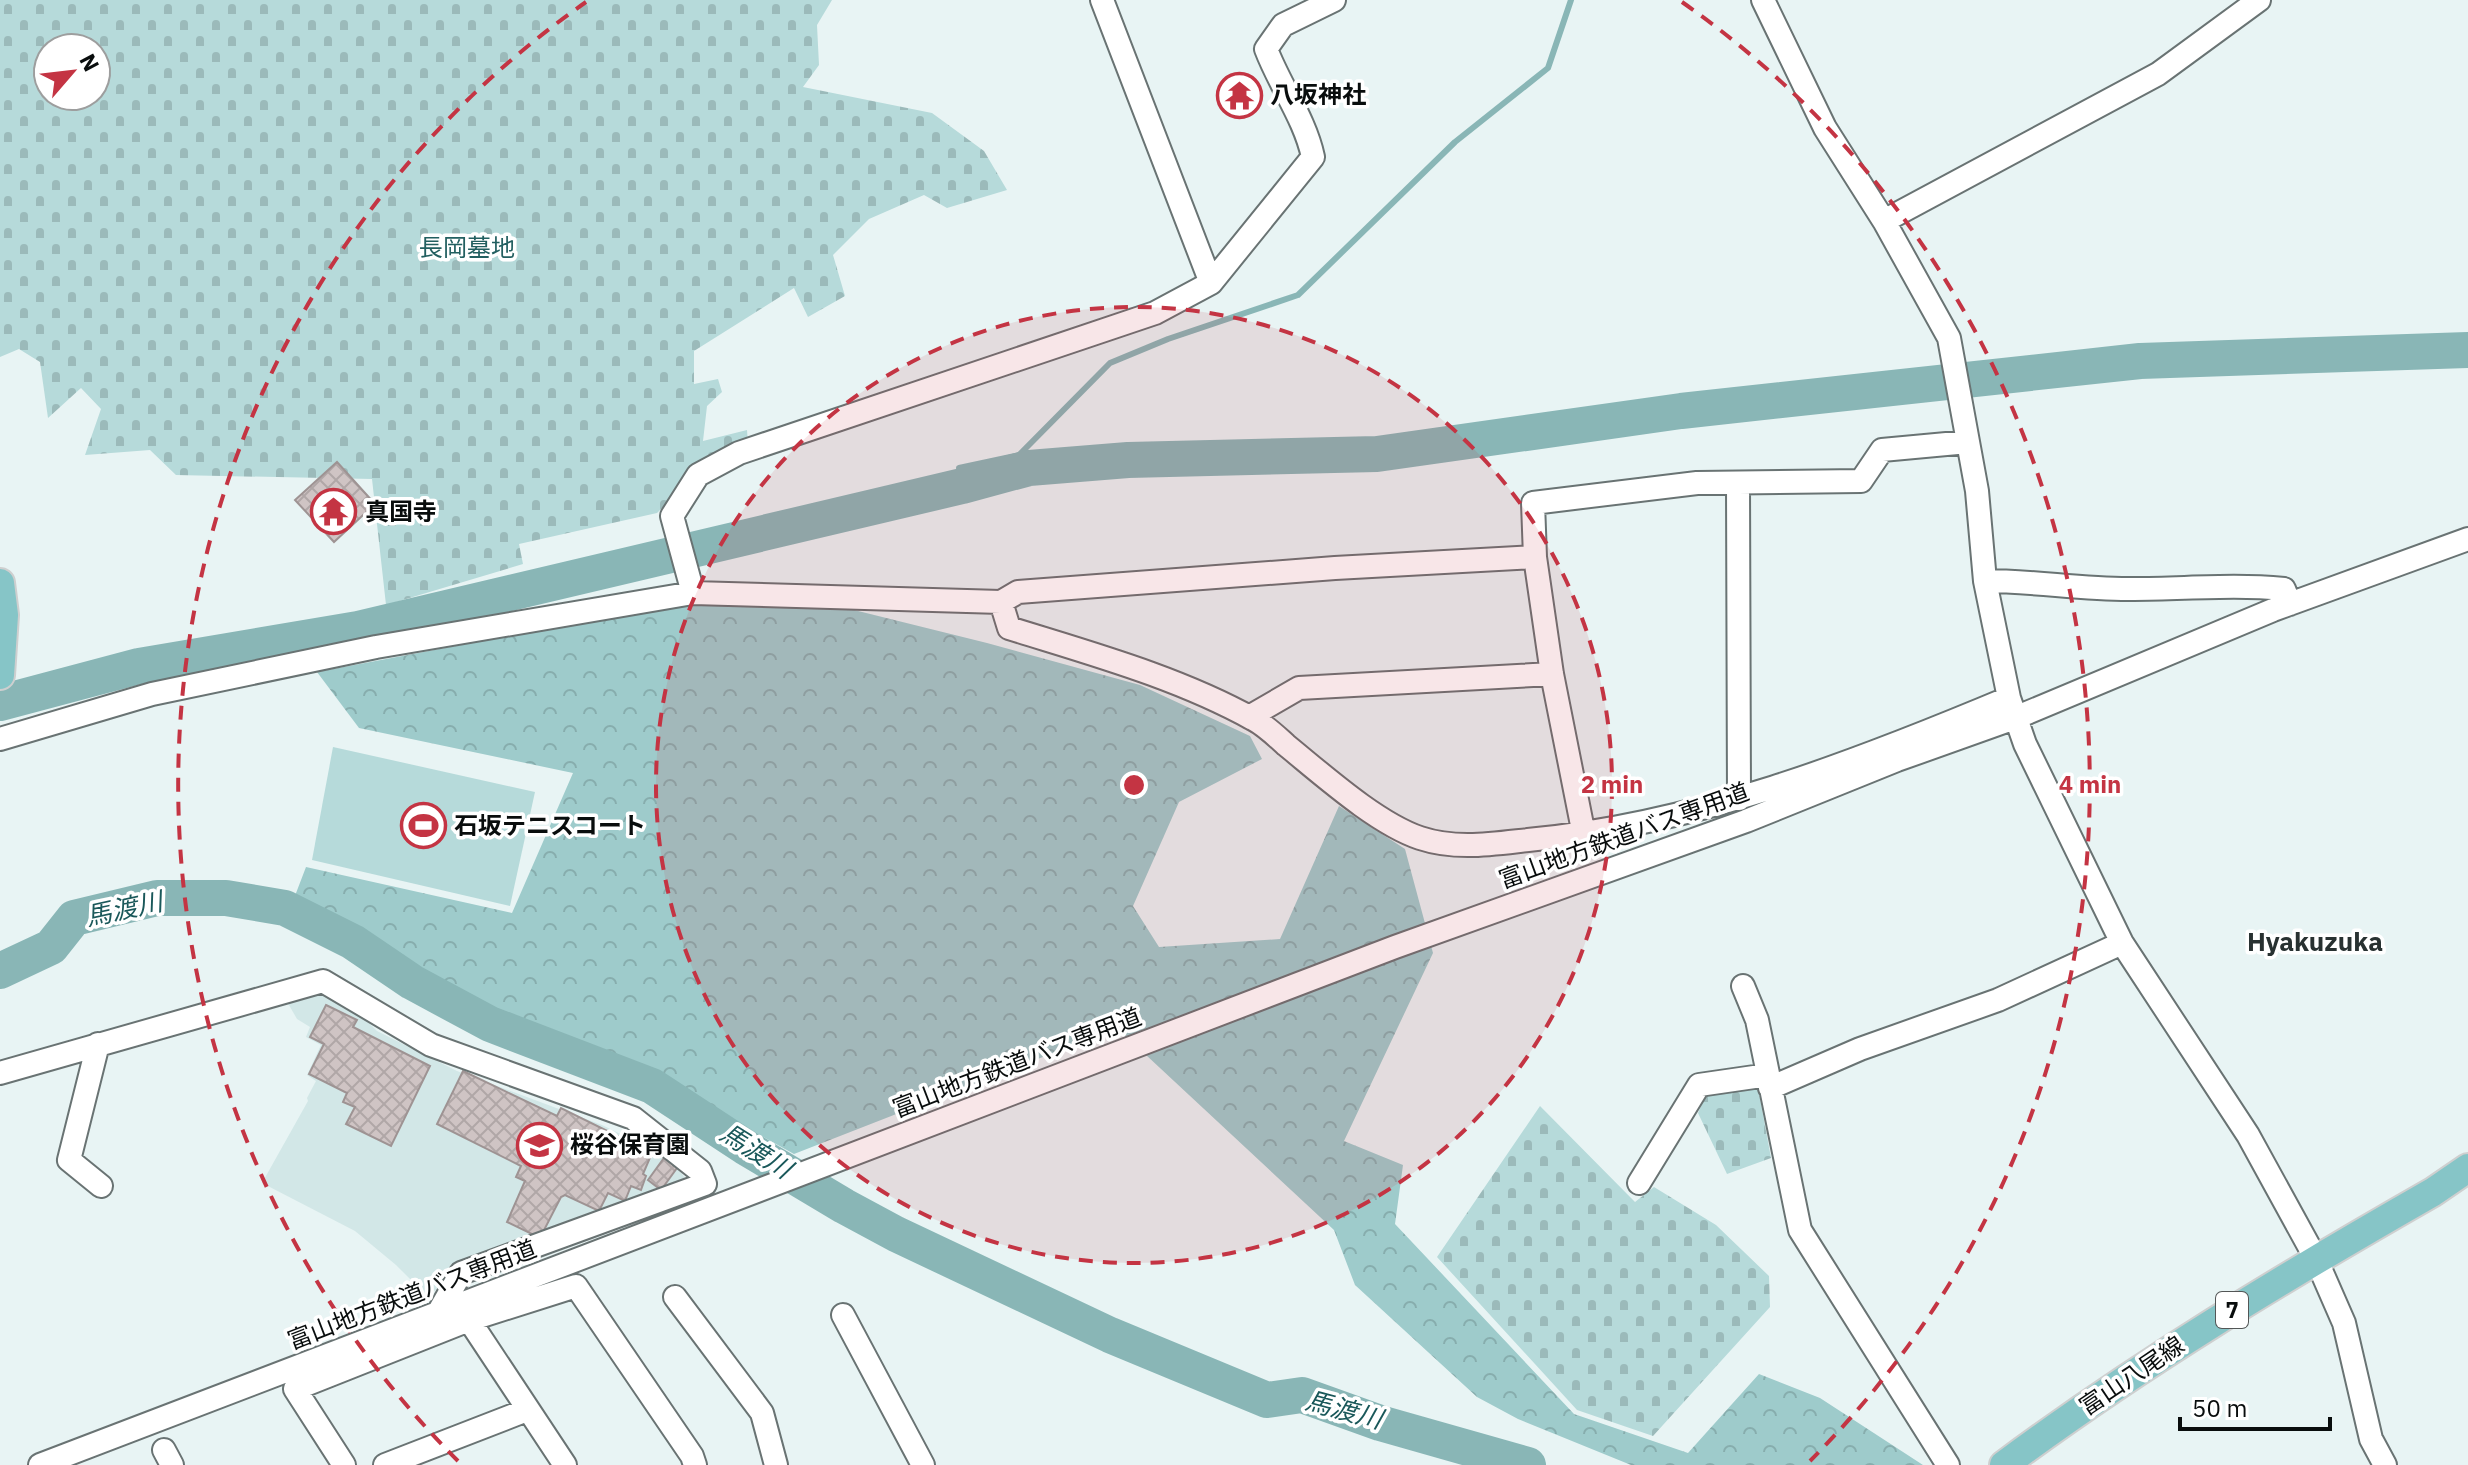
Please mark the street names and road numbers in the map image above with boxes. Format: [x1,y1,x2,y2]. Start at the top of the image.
street label: 富山地方鉄道バス専用道 [1494,775,1753,895]
street label: 富山地方鉄道バス専用道 [888,1000,1146,1124]
street label: 富山地方鉄道バス専用道 [283,1232,541,1356]
road number: 7 [2216,1292,2248,1328]
street label: 富山八尾線 [2073,1328,2190,1422]

